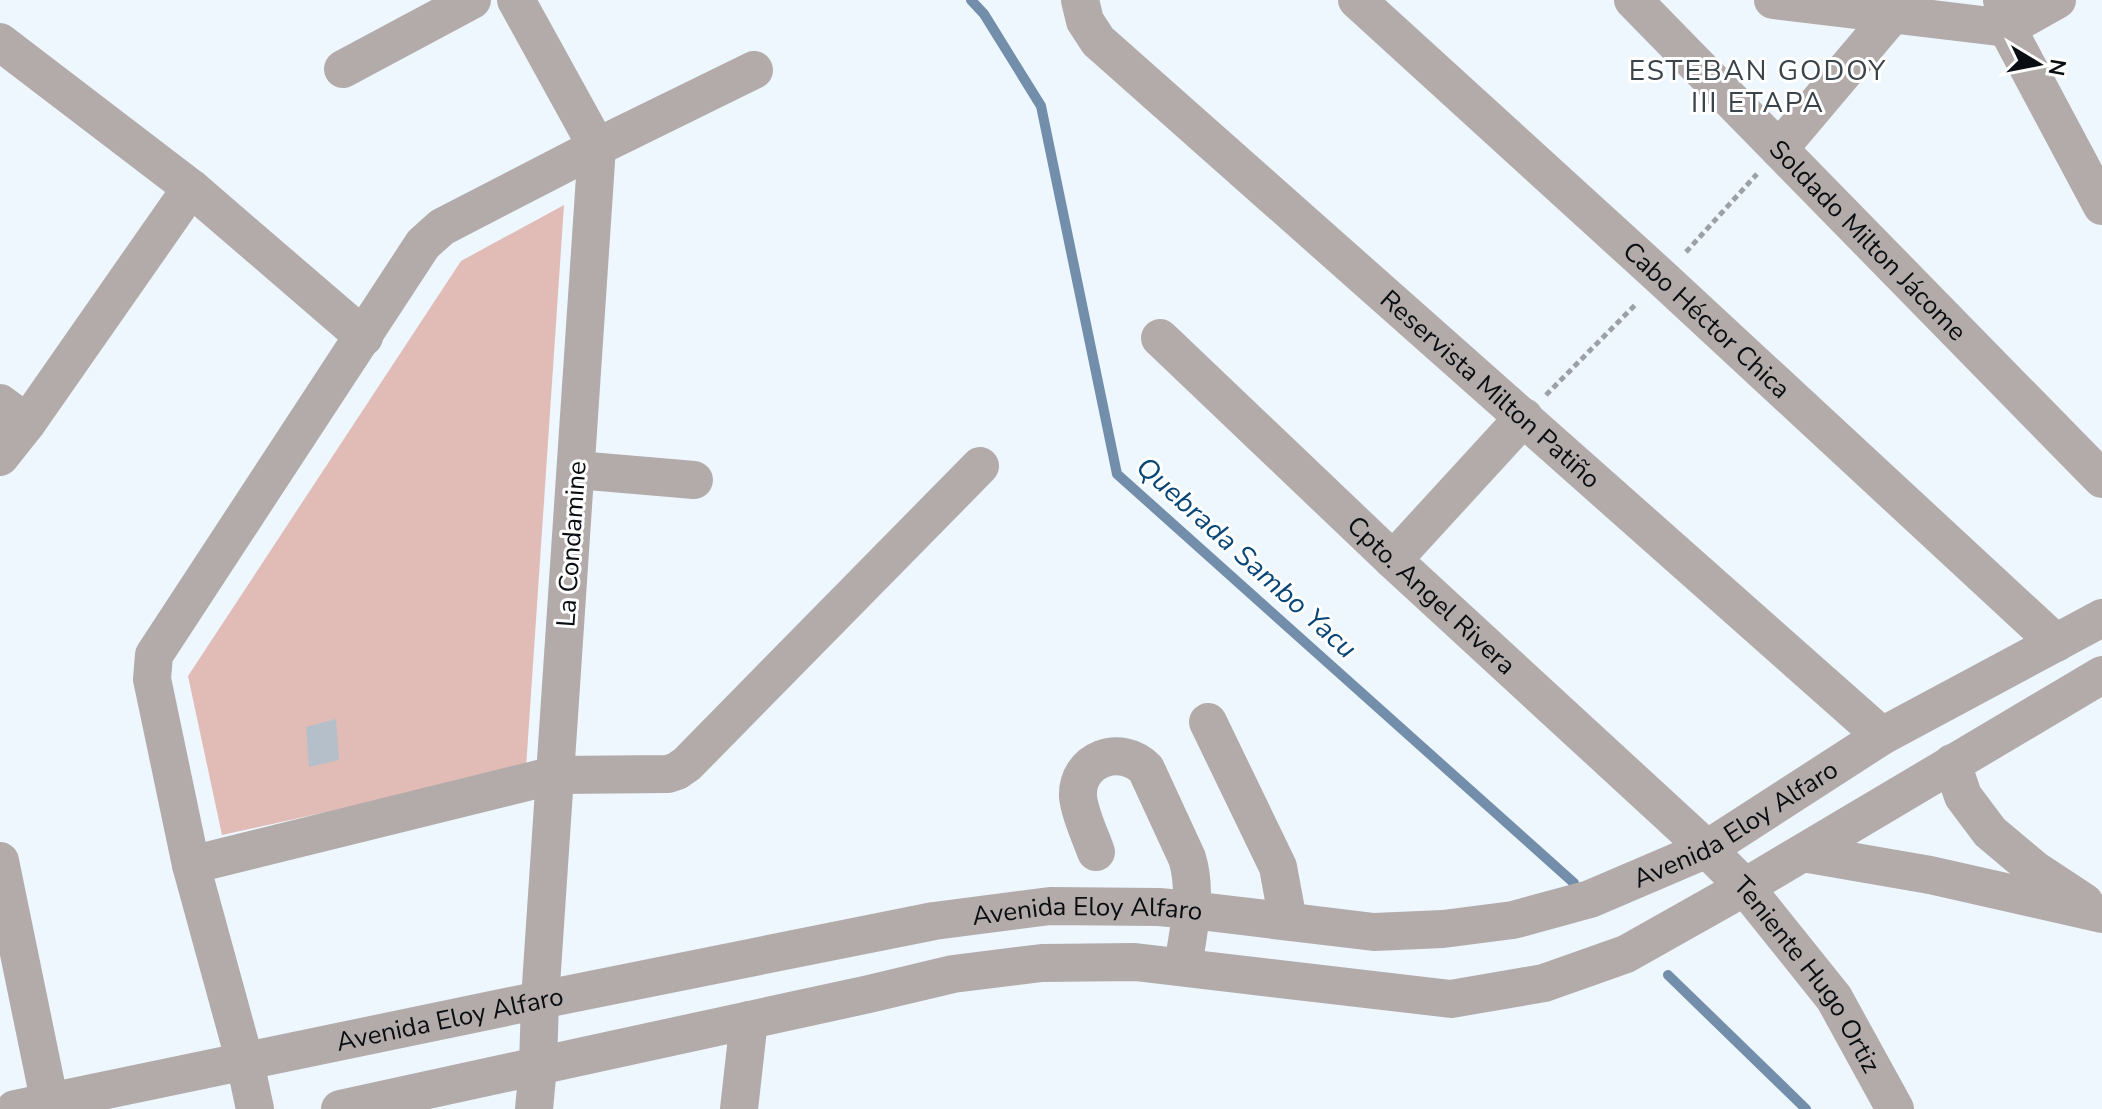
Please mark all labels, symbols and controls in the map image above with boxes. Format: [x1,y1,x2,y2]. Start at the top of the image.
north arrow [1998,24,2078,104]
district label: ESTEBAN GODOY III ETAPA [1629,52,1887,122]
text: N [2041,57,2073,78]
street label: Soldado Milton Jácome [1761,132,1974,349]
street label: Cabo Héctor Chica [1615,234,1798,406]
street label: Reservista Milton Patiño [1373,282,1608,496]
water label: Quebrada Sambo Yacu [1128,448,1365,667]
street label: La Condamine [548,460,595,628]
street label: Cpto. Angel Rivera [1339,508,1523,683]
street label: Avenida Eloy Alfaro [1628,752,1845,897]
street label: Teniente Hugo Ortiz [1726,868,1889,1079]
street label: Avenida Eloy Alfaro [970,889,1204,934]
street label: Avenida Eloy Alfaro [333,979,567,1060]

